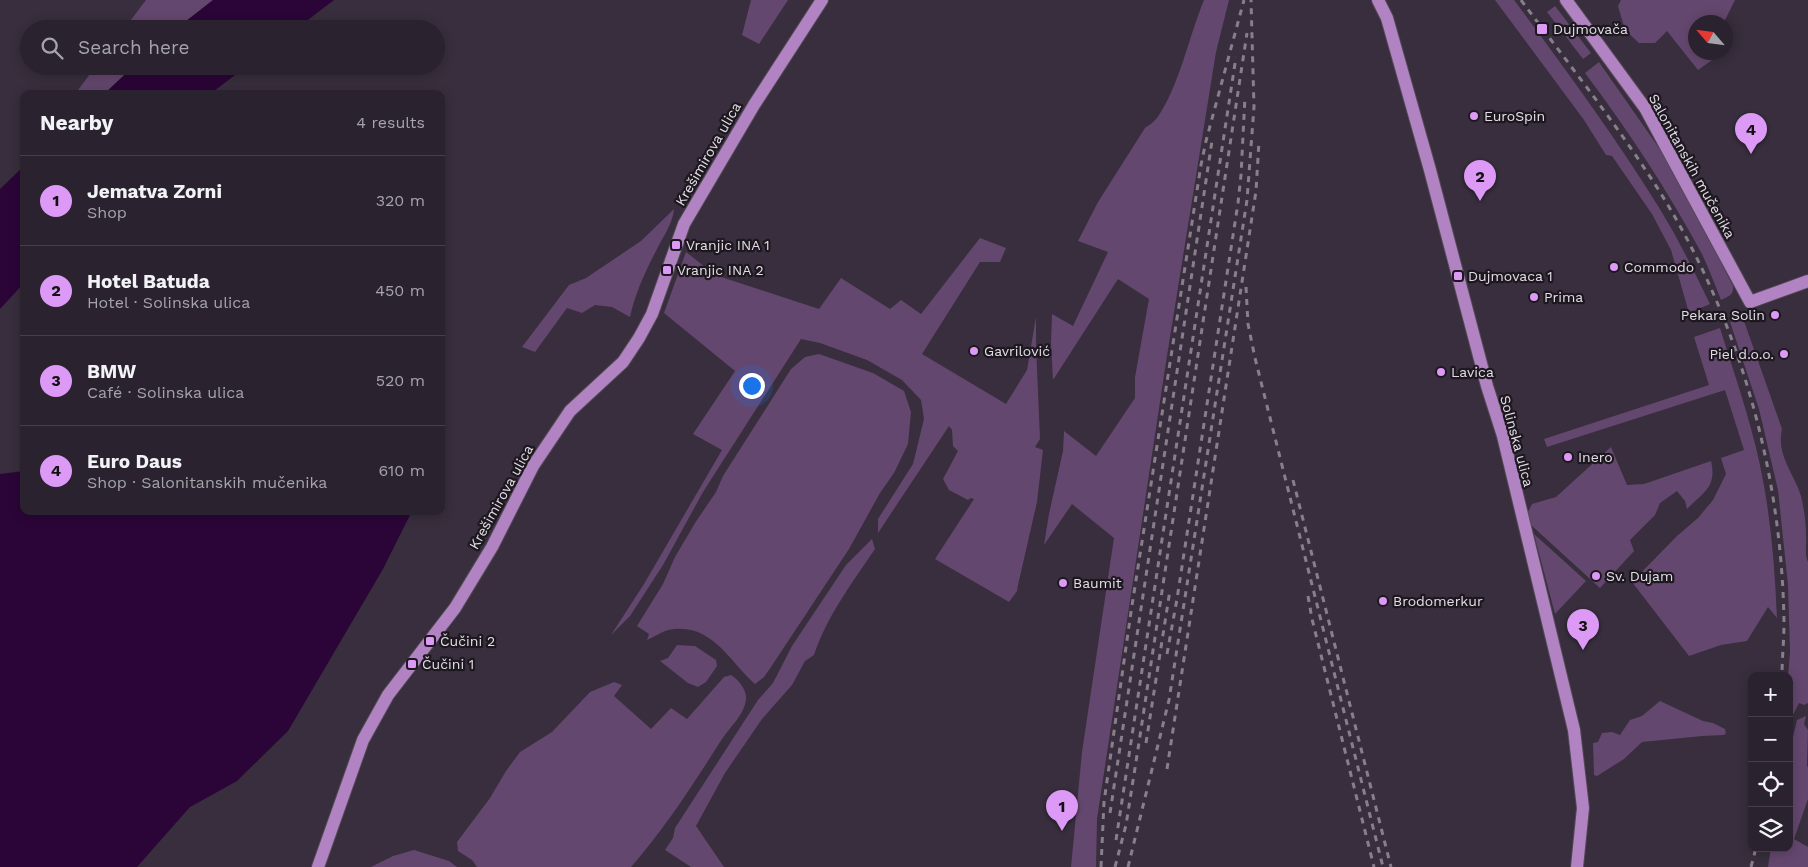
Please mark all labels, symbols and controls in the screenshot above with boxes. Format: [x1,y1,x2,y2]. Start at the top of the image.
north arrow [1688,15,1733,60]
search box [20,20,445,75]
place label: Dujmovača [1553,21,1628,37]
marker: Dujmovača [1535,22,1549,36]
icon: search [38,34,66,62]
text: Search here [78,36,189,59]
street label: Salonitanskih mučenika [1646,91,1738,241]
street label: Krešimirova ulica [672,99,744,209]
place label: EuroSpin [1484,108,1545,124]
text: Nearby [40,110,113,135]
marker: EuroSpin [1468,110,1480,122]
text: 4 results [356,113,425,132]
pin: 4 [1735,113,1767,154]
pin: 2 [1464,160,1496,201]
text: Jematva Zorni [87,180,222,203]
text: 1 [53,191,59,210]
text: 320 m [376,191,425,210]
text: Shop [87,203,127,222]
place label: Vranjic INA 1 [686,237,770,253]
marker: Vranjic INA 1 [670,239,682,251]
place label: Commodo [1624,259,1694,275]
marker: Commodo [1608,261,1620,273]
place label: Vranjic INA 2 [677,262,764,278]
marker: Vranjic INA 2 [661,264,673,276]
place label: Dujmovaca 1 [1468,268,1553,284]
text: Hotel Batuda [87,270,210,293]
marker: Dujmovaca 1 [1452,270,1464,282]
text: 2 [51,281,61,300]
text: 450 m [375,281,425,300]
place label: Prima [1544,289,1583,305]
marker: Prima [1528,291,1540,303]
text: Hotel · Solinska ulica [87,293,250,312]
place label: Pekara Solin [1681,307,1765,323]
marker: Pekara Solin [1769,309,1781,321]
place label: Gavrilović [984,343,1050,359]
marker: Gavrilović [968,345,980,357]
place label: Piel d.o.o. [1709,346,1774,362]
marker: Piel d.o.o. [1778,348,1790,360]
text: BMW [87,360,136,383]
place label: Lavica [1451,364,1494,380]
marker: Lavica [1435,366,1447,378]
text: 3 [51,371,61,390]
text: 520 m [376,371,425,390]
your location [739,373,765,399]
text: Café · Solinska ulica [87,383,244,402]
street label: Solinska ulica [1497,394,1537,489]
street label: Krešimirova ulica [466,442,536,552]
place label: Inero [1578,449,1613,465]
text: Euro Daus [87,450,182,473]
marker: Inero [1562,451,1574,463]
text: 4 [51,461,61,480]
text: 610 m [378,461,425,480]
text: Shop · Salonitanskih mučenika [87,473,327,492]
place label: Sv. Dujam [1606,568,1673,584]
marker: Sv. Dujam [1590,570,1602,582]
place label: Baumit [1073,575,1122,591]
marker: Baumit [1057,577,1069,589]
place label: Brodomerkur [1393,593,1483,609]
marker: Brodomerkur [1377,595,1389,607]
pin: 3 [1567,609,1599,650]
place label: Čučini 2 [440,633,495,649]
marker: Čučini 2 [424,635,436,647]
place label: Čučini 1 [422,656,474,672]
marker: Čučini 1 [406,658,418,670]
map controls [1748,672,1793,852]
button: + [1748,672,1793,717]
button: − [1748,717,1793,762]
button: locate [1748,762,1793,807]
pin: 1 [1046,790,1078,831]
button: layers [1748,807,1793,852]

